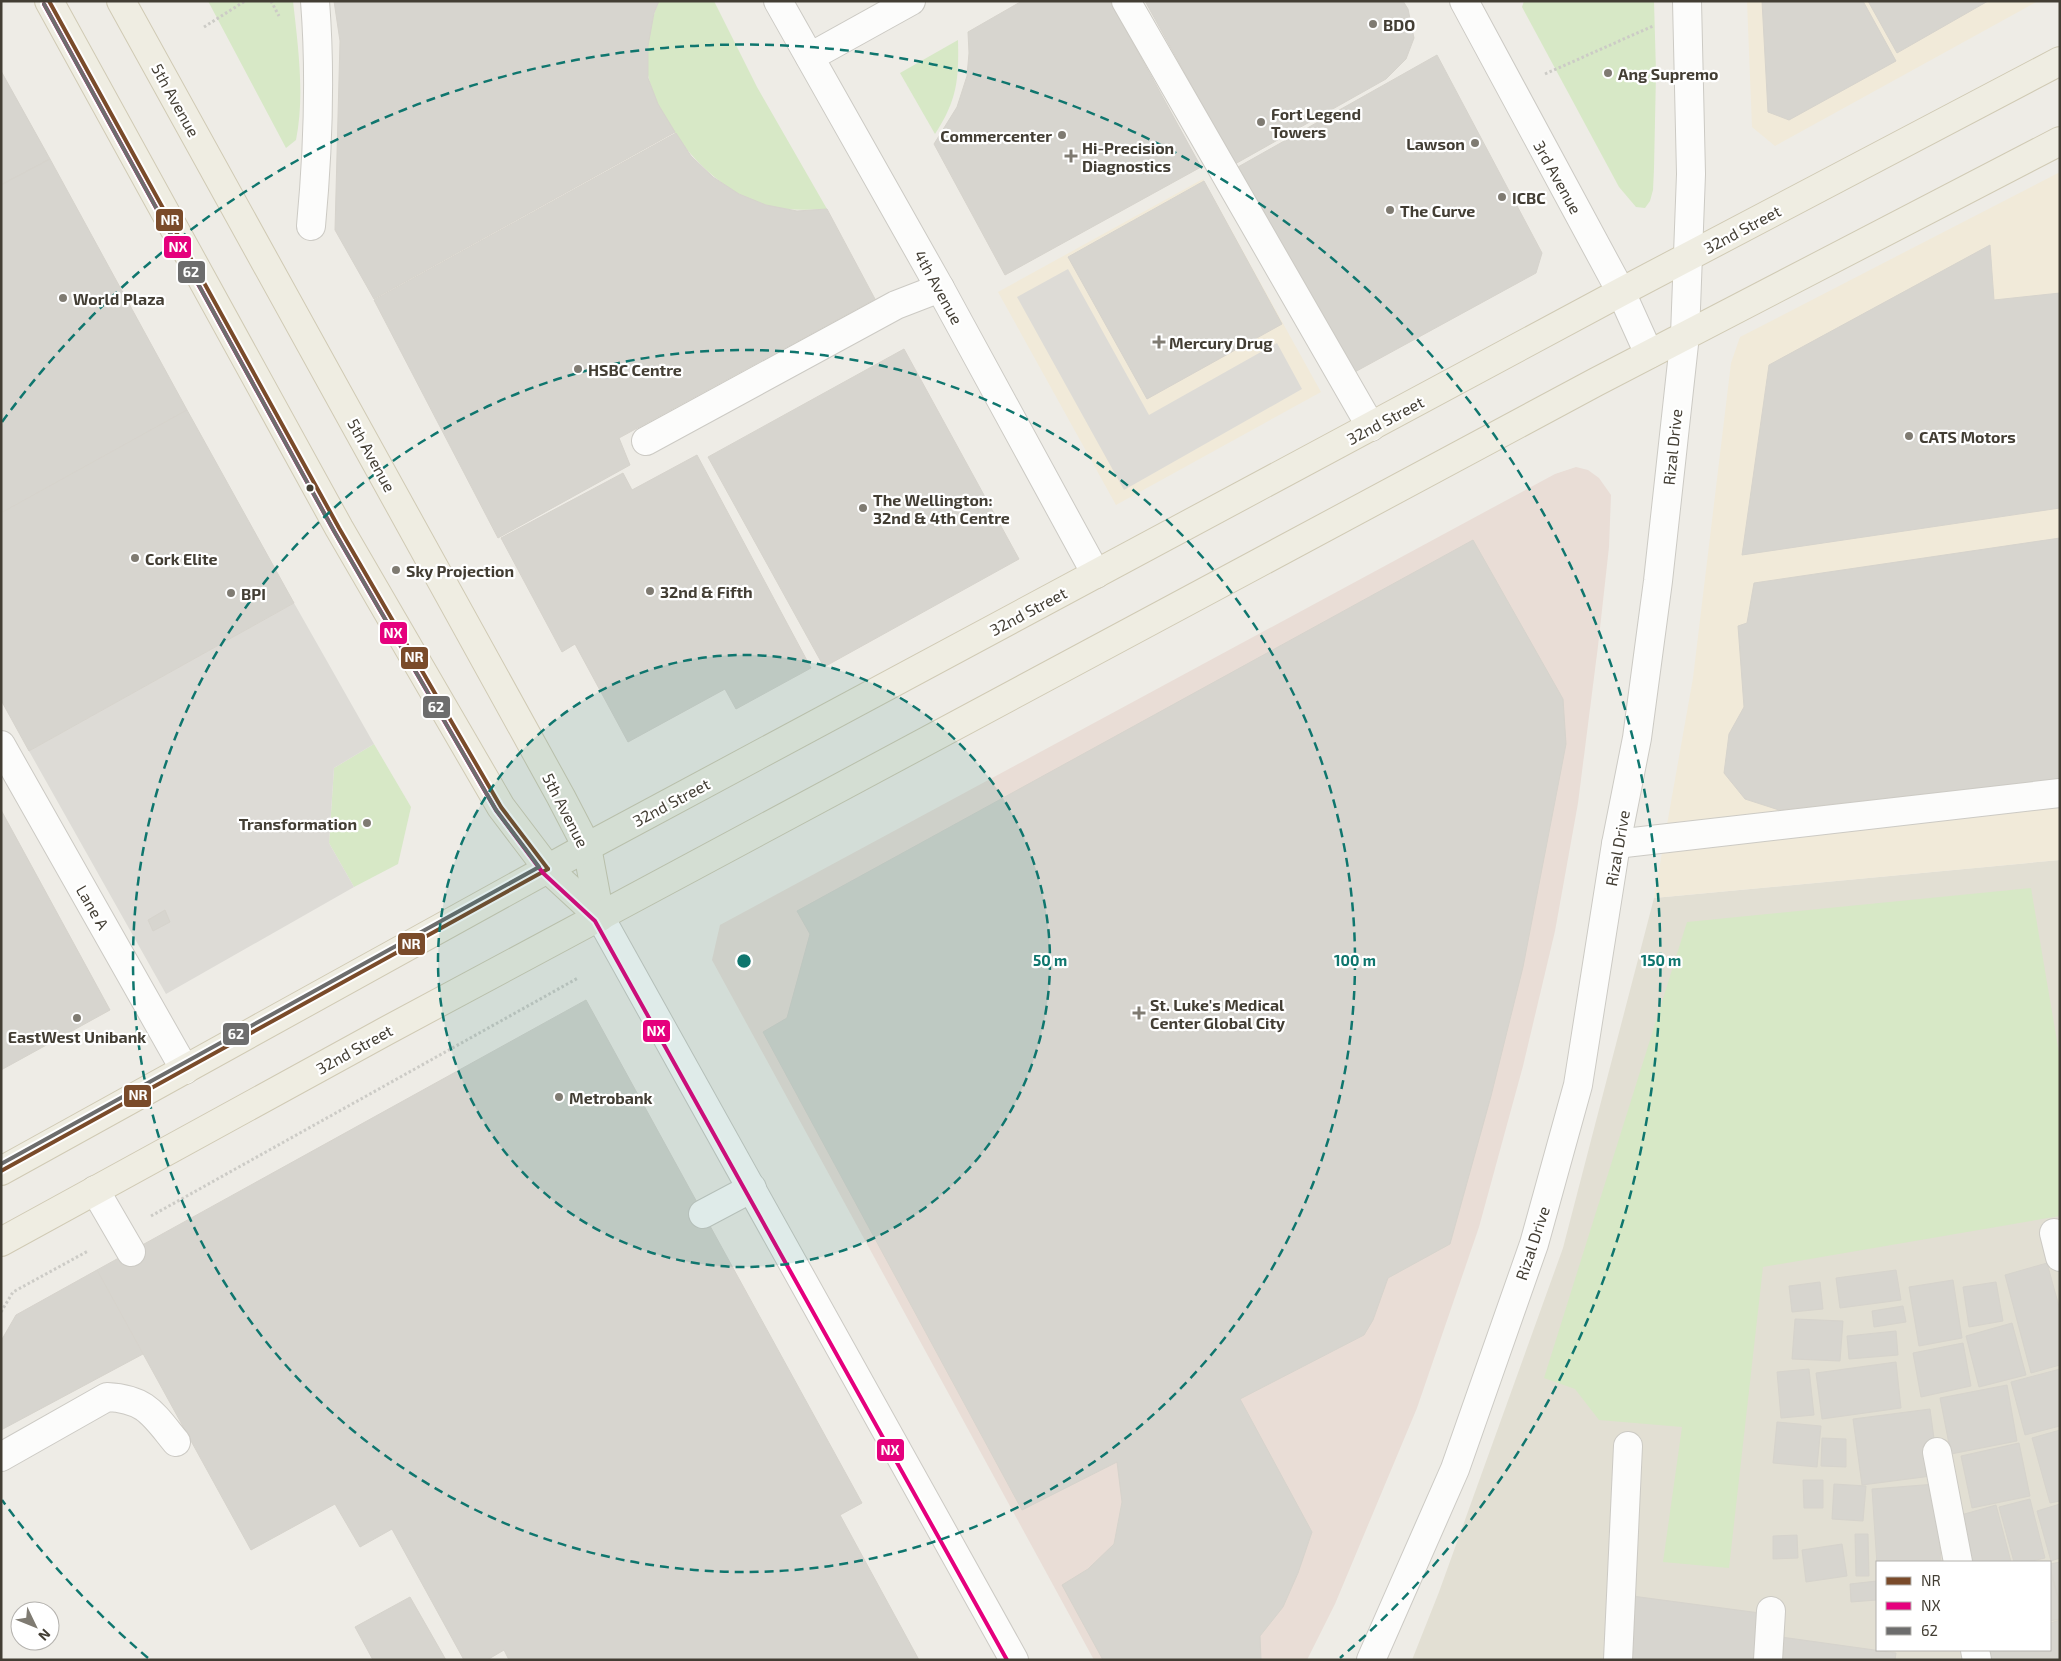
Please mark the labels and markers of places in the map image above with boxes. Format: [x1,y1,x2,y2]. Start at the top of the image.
place label: BDO [1383,15,1415,34]
marker: BDO [1367,18,1379,30]
place label: Ang Supremo [1618,64,1719,83]
marker: Ang Supremo [1602,67,1614,79]
place label: Fort Legend Towers [1271,104,1361,141]
marker: Fort Legend Towers [1255,116,1267,128]
place label: Commercenter [940,126,1052,145]
marker: Commercenter [1056,129,1068,141]
place label: Lawson [1406,134,1465,153]
marker: Lawson [1469,137,1481,149]
place label: Hi-Precision Diagnostics [1082,138,1174,175]
marker: Hi-Precision Diagnostics [1064,149,1078,163]
place label: ICBC [1512,188,1546,207]
marker: ICBC [1496,191,1508,203]
place label: The Curve [1400,201,1475,220]
marker: The Curve [1384,204,1396,216]
place label: World Plaza [73,289,165,308]
marker: World Plaza [57,292,69,304]
place label: Mercury Drug [1169,333,1273,353]
marker: Mercury Drug [1153,336,1165,348]
place label: HSBC Centre [588,360,682,379]
marker: HSBC Centre [572,363,584,375]
place label: CATS Motors [1919,427,2016,446]
marker: CATS Motors [1903,430,1915,442]
unlabelled marker [305,483,315,493]
place label: The Wellington: 32nd & 4th Centre [873,490,1010,527]
marker: The Wellington: 32nd & 4th Centre [857,502,869,514]
place label: Cork Elite [145,549,218,568]
marker: Cork Elite [129,552,141,564]
place label: Sky Projection [406,561,514,581]
marker: Sky Projection [390,564,402,576]
place label: 32nd & Fifth [660,582,753,601]
place label: BPI [241,584,266,603]
marker: 32nd & Fifth [644,585,656,597]
marker: BPI [225,587,237,599]
place label: Transformation [239,814,357,833]
marker: Transformation [361,817,373,829]
centre of rings [735,952,753,970]
place label: St. Luke's Medical Center Global City [1150,995,1285,1033]
marker: St. Luke's Medical Center Global City [1132,1006,1146,1020]
marker: EastWest Unibank [71,1012,83,1024]
place label: EastWest Unibank [8,1027,146,1046]
place label: Metrobank [569,1088,653,1107]
marker: Metrobank [553,1091,565,1103]

